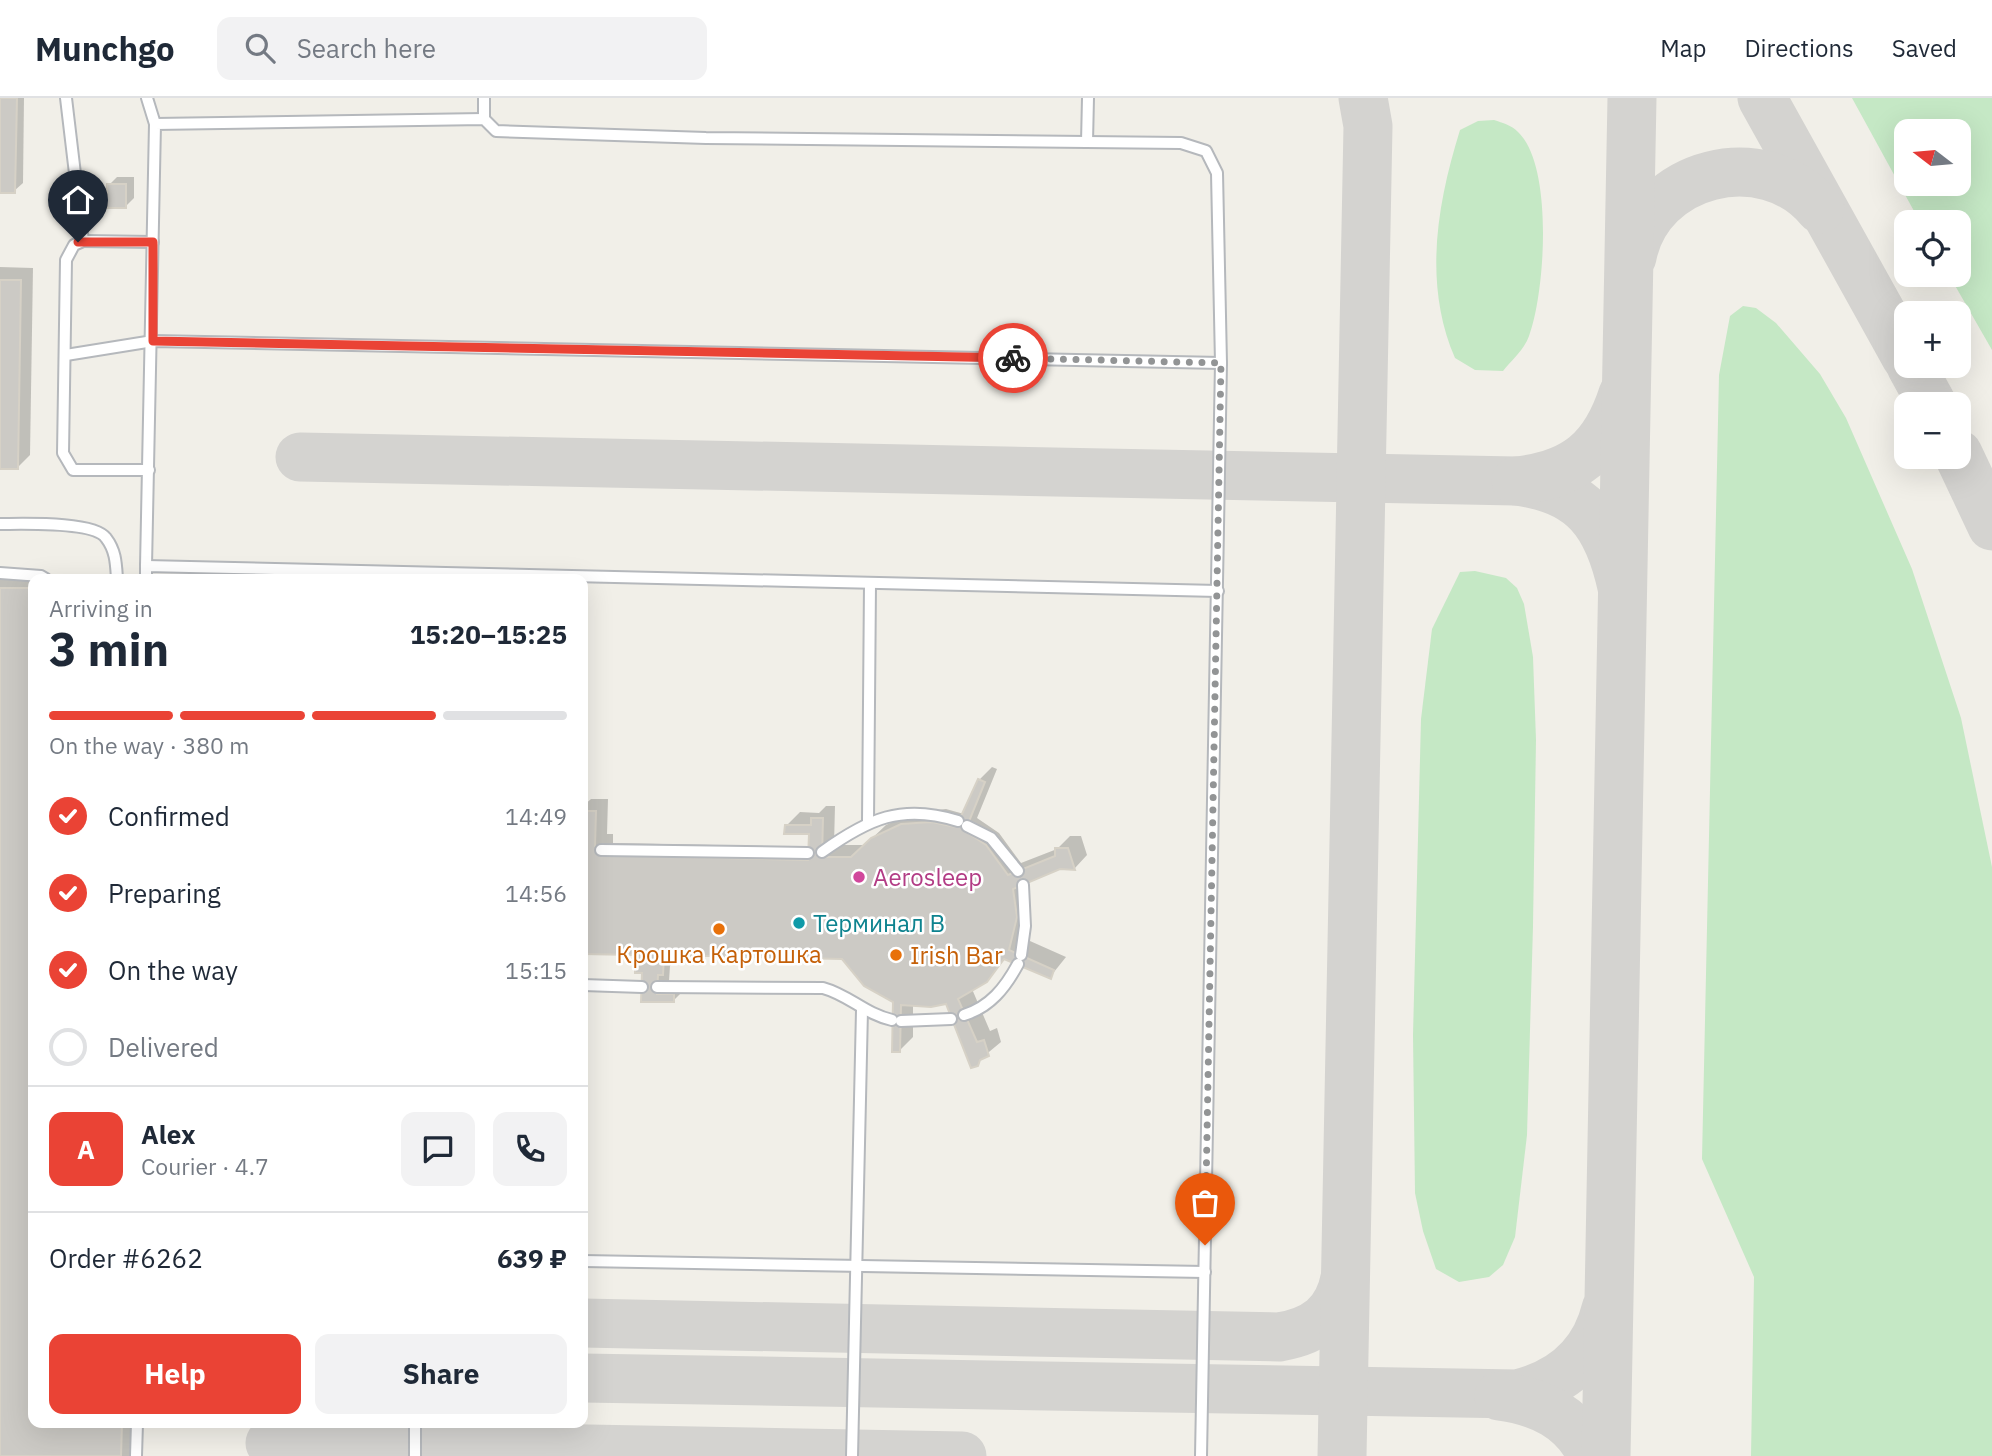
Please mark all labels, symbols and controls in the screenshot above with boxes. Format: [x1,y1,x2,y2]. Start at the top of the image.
search box [217,17,707,80]
text: Munchgo [35,27,175,70]
icon: search [241,29,279,67]
text: Search here [297,31,436,65]
text: Map [1660,32,1706,64]
text: Directions [1744,32,1854,64]
text: Saved [1892,32,1957,64]
north arrow [1894,119,1970,196]
map controls [1894,119,1971,469]
pin [48,170,108,242]
icon: home [59,181,97,219]
button: locate [1894,210,1971,287]
button: + [1894,301,1971,378]
courier [978,323,1048,393]
icon: bike [994,339,1032,377]
button: − [1894,392,1971,469]
text: Arriving in [49,593,153,623]
text: 15:20–15:25 [410,617,567,651]
text: 3 min [49,619,169,679]
text: On the way · 380 m [49,730,249,760]
icon: check [49,797,87,835]
text: Confirmed [108,799,230,833]
text: 14:49 [505,801,567,831]
place label: Aerosleep [873,861,982,893]
marker: Aerosleep [851,869,867,885]
icon: check [49,874,87,912]
text: Preparing [108,876,221,910]
text: 14:56 [505,878,567,908]
place label: Терминал B [813,907,945,939]
marker: Терминал B [791,915,807,931]
marker: Крошка Картошка [711,921,727,937]
place label: Крошка Картошка [616,938,822,970]
place label: Irish Bar [910,939,1003,971]
marker: Irish Bar [888,947,904,963]
icon: check [49,951,87,989]
text: On the way [108,953,238,987]
text: 15:15 [505,955,567,985]
text: Delivered [108,1030,219,1064]
button: chat [401,1112,475,1186]
button: phone [493,1112,567,1186]
text: Alex [141,1117,195,1151]
text: A [77,1132,95,1166]
text: Courier · 4.7 [141,1151,269,1181]
pin [1175,1173,1235,1245]
icon: bag [1186,1184,1224,1222]
text: Order #6262 [49,1241,203,1275]
text: 639 ₽ [497,1241,567,1275]
button: Help [49,1334,301,1414]
button: Share [315,1334,567,1414]

